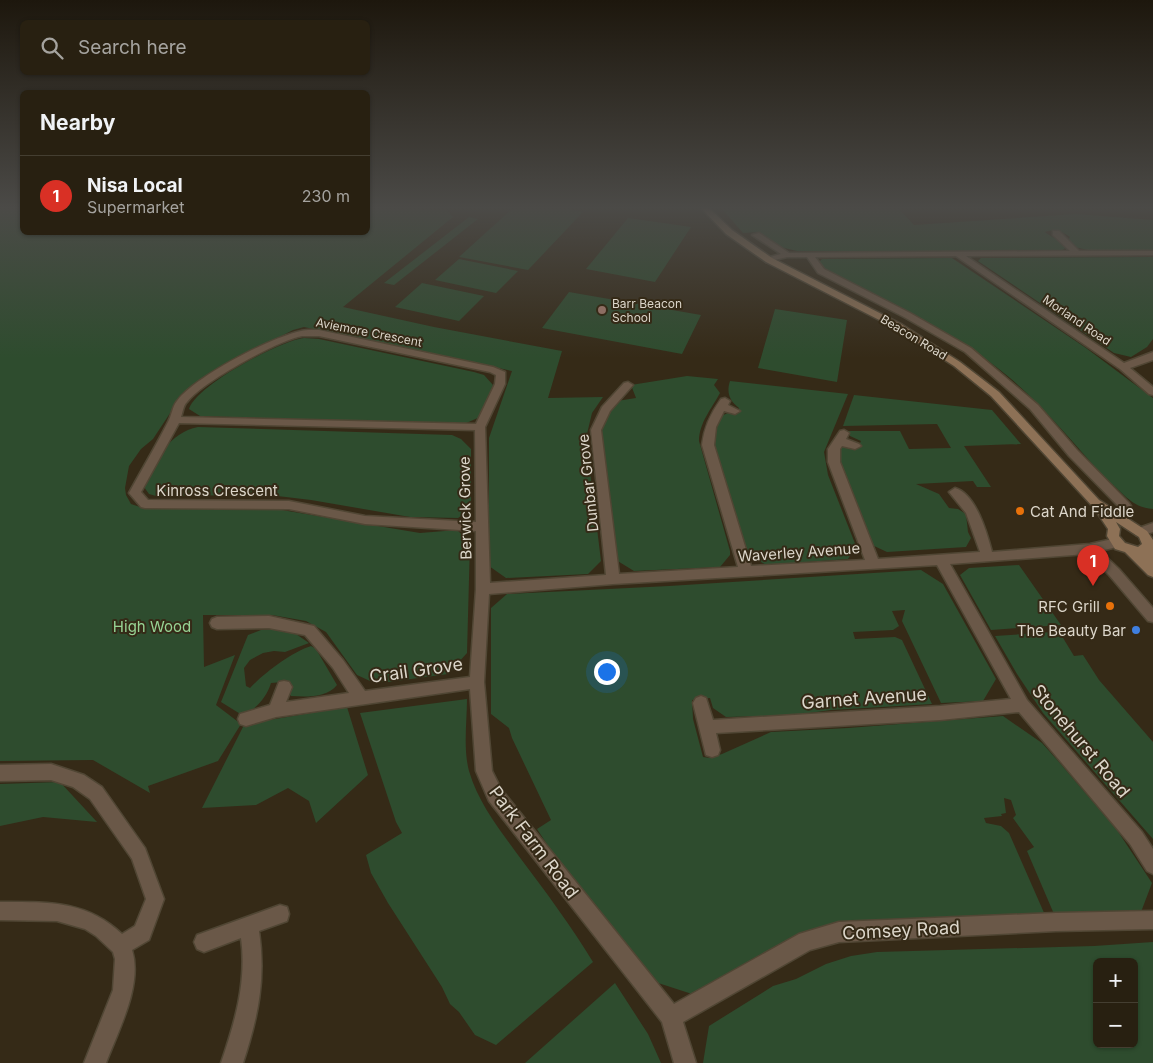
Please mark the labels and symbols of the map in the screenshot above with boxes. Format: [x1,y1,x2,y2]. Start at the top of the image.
street label: Morland Road [1040,292,1114,348]
place label: Barr Beacon School [612,296,682,325]
marker: Barr Beacon School [596,304,608,316]
street label: Beacon Road [878,311,950,363]
street label: Aviemore Crescent [315,314,423,350]
street label: Dunbar Grove [573,433,603,533]
street label: Berwick Grove [455,456,475,560]
street label: Kinross Crescent [156,481,278,500]
place label: Cat And Fiddle [1030,502,1134,521]
marker: Cat And Fiddle [1014,505,1026,517]
street label: Waverley Avenue [737,538,861,566]
pin: 1 [1077,545,1109,586]
place label: RFC Grill [1038,597,1100,616]
marker: RFC Grill [1104,600,1116,612]
park label: High Wood [113,617,191,636]
place label: The Beauty Bar [1017,621,1126,640]
marker: The Beauty Bar [1130,624,1142,636]
street label: Crail Grove [368,653,464,687]
your location [594,659,620,685]
street label: Stonehurst Road [1028,680,1134,802]
street label: Garnet Avenue [800,683,928,713]
street label: Park Farm Road [485,782,583,902]
street label: Comsey Road [842,916,960,944]

